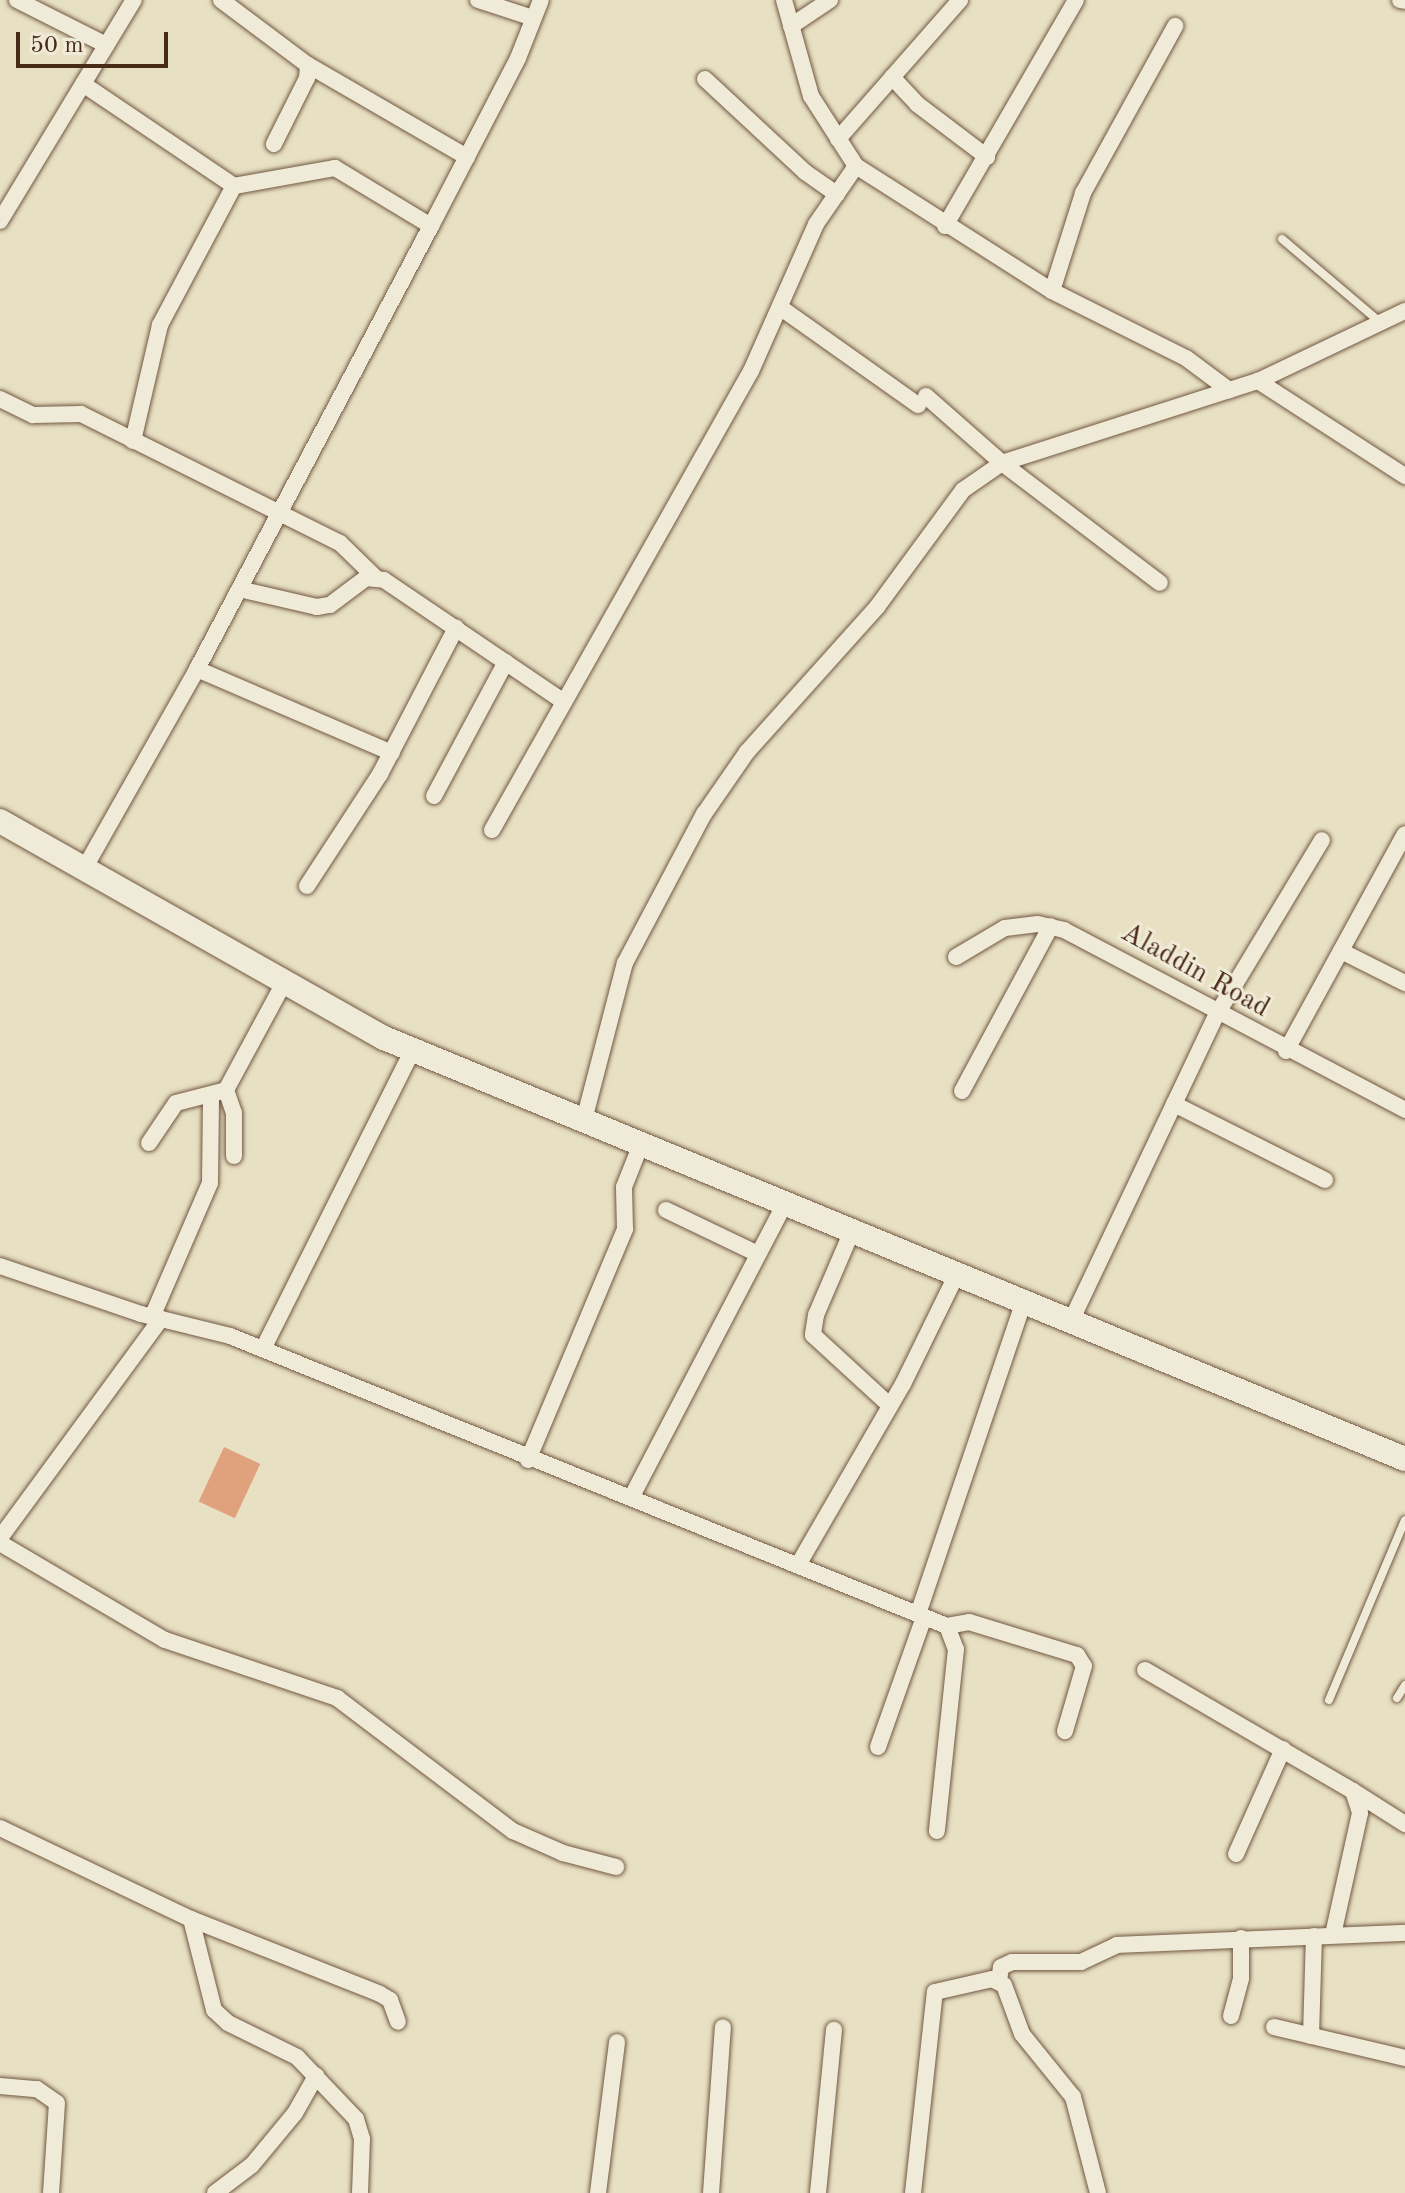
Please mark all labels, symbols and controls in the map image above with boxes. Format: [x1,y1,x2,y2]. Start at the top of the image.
scale bar [20,16,172,66]
text: 50 m [30,34,84,58]
street label: Aladdin Road [1115,916,1275,1026]

